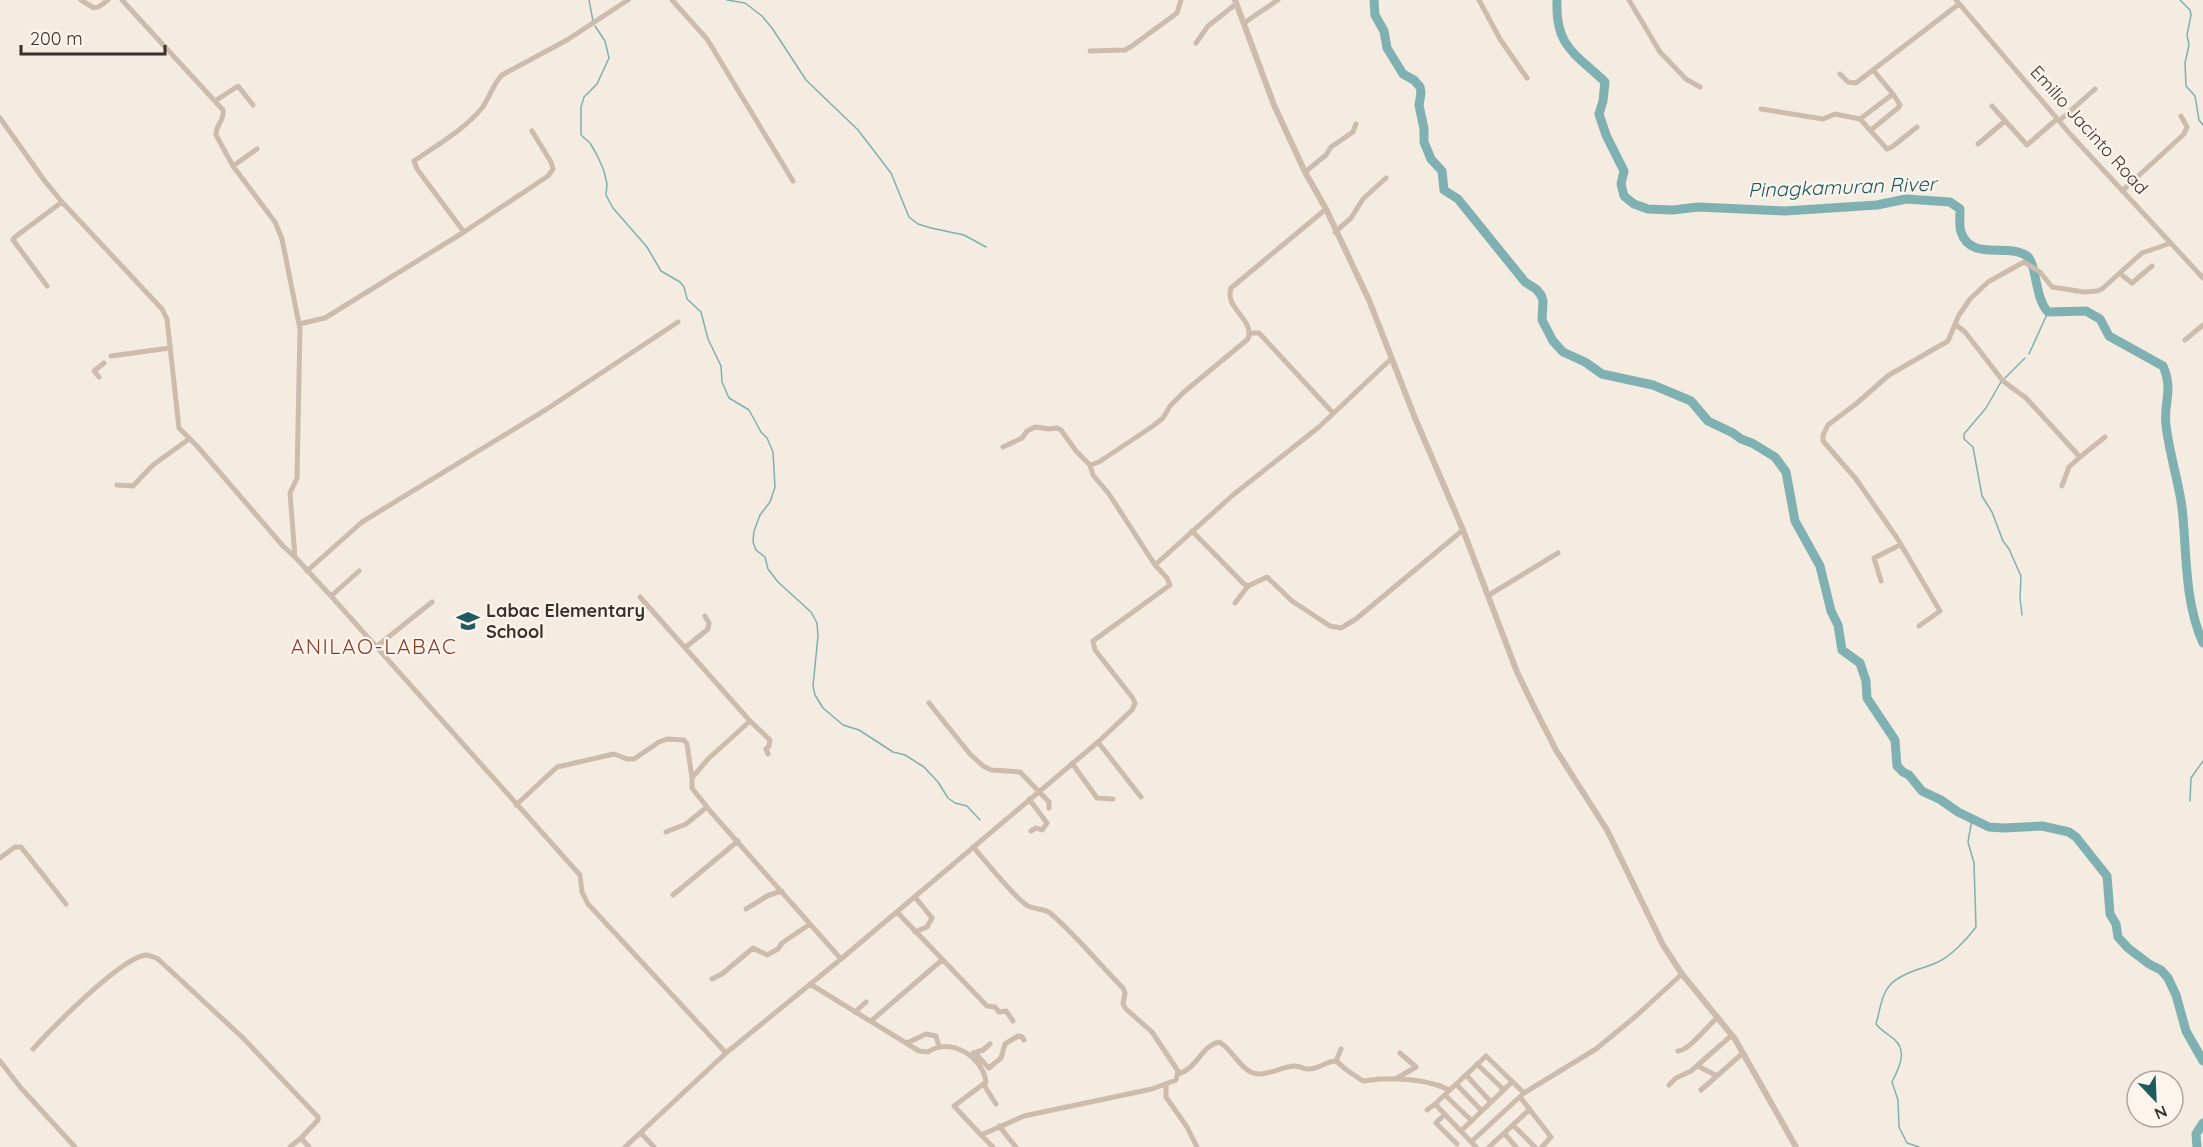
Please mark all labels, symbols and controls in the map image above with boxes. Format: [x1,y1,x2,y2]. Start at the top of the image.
scale bar [21,18,165,56]
text: 200 m [30,27,83,50]
street label: Emilio Jacinto Road [2025,60,2153,199]
water label: Pinagkamuran River [1747,171,1939,202]
place label: Labac Elementary School [486,599,645,643]
school or university icon: Labac Elementary School [455,608,481,634]
district label: ANILAO-LABAC [291,633,457,659]
north arrow [2125,1069,2185,1129]
text: N [2152,1101,2170,1124]

